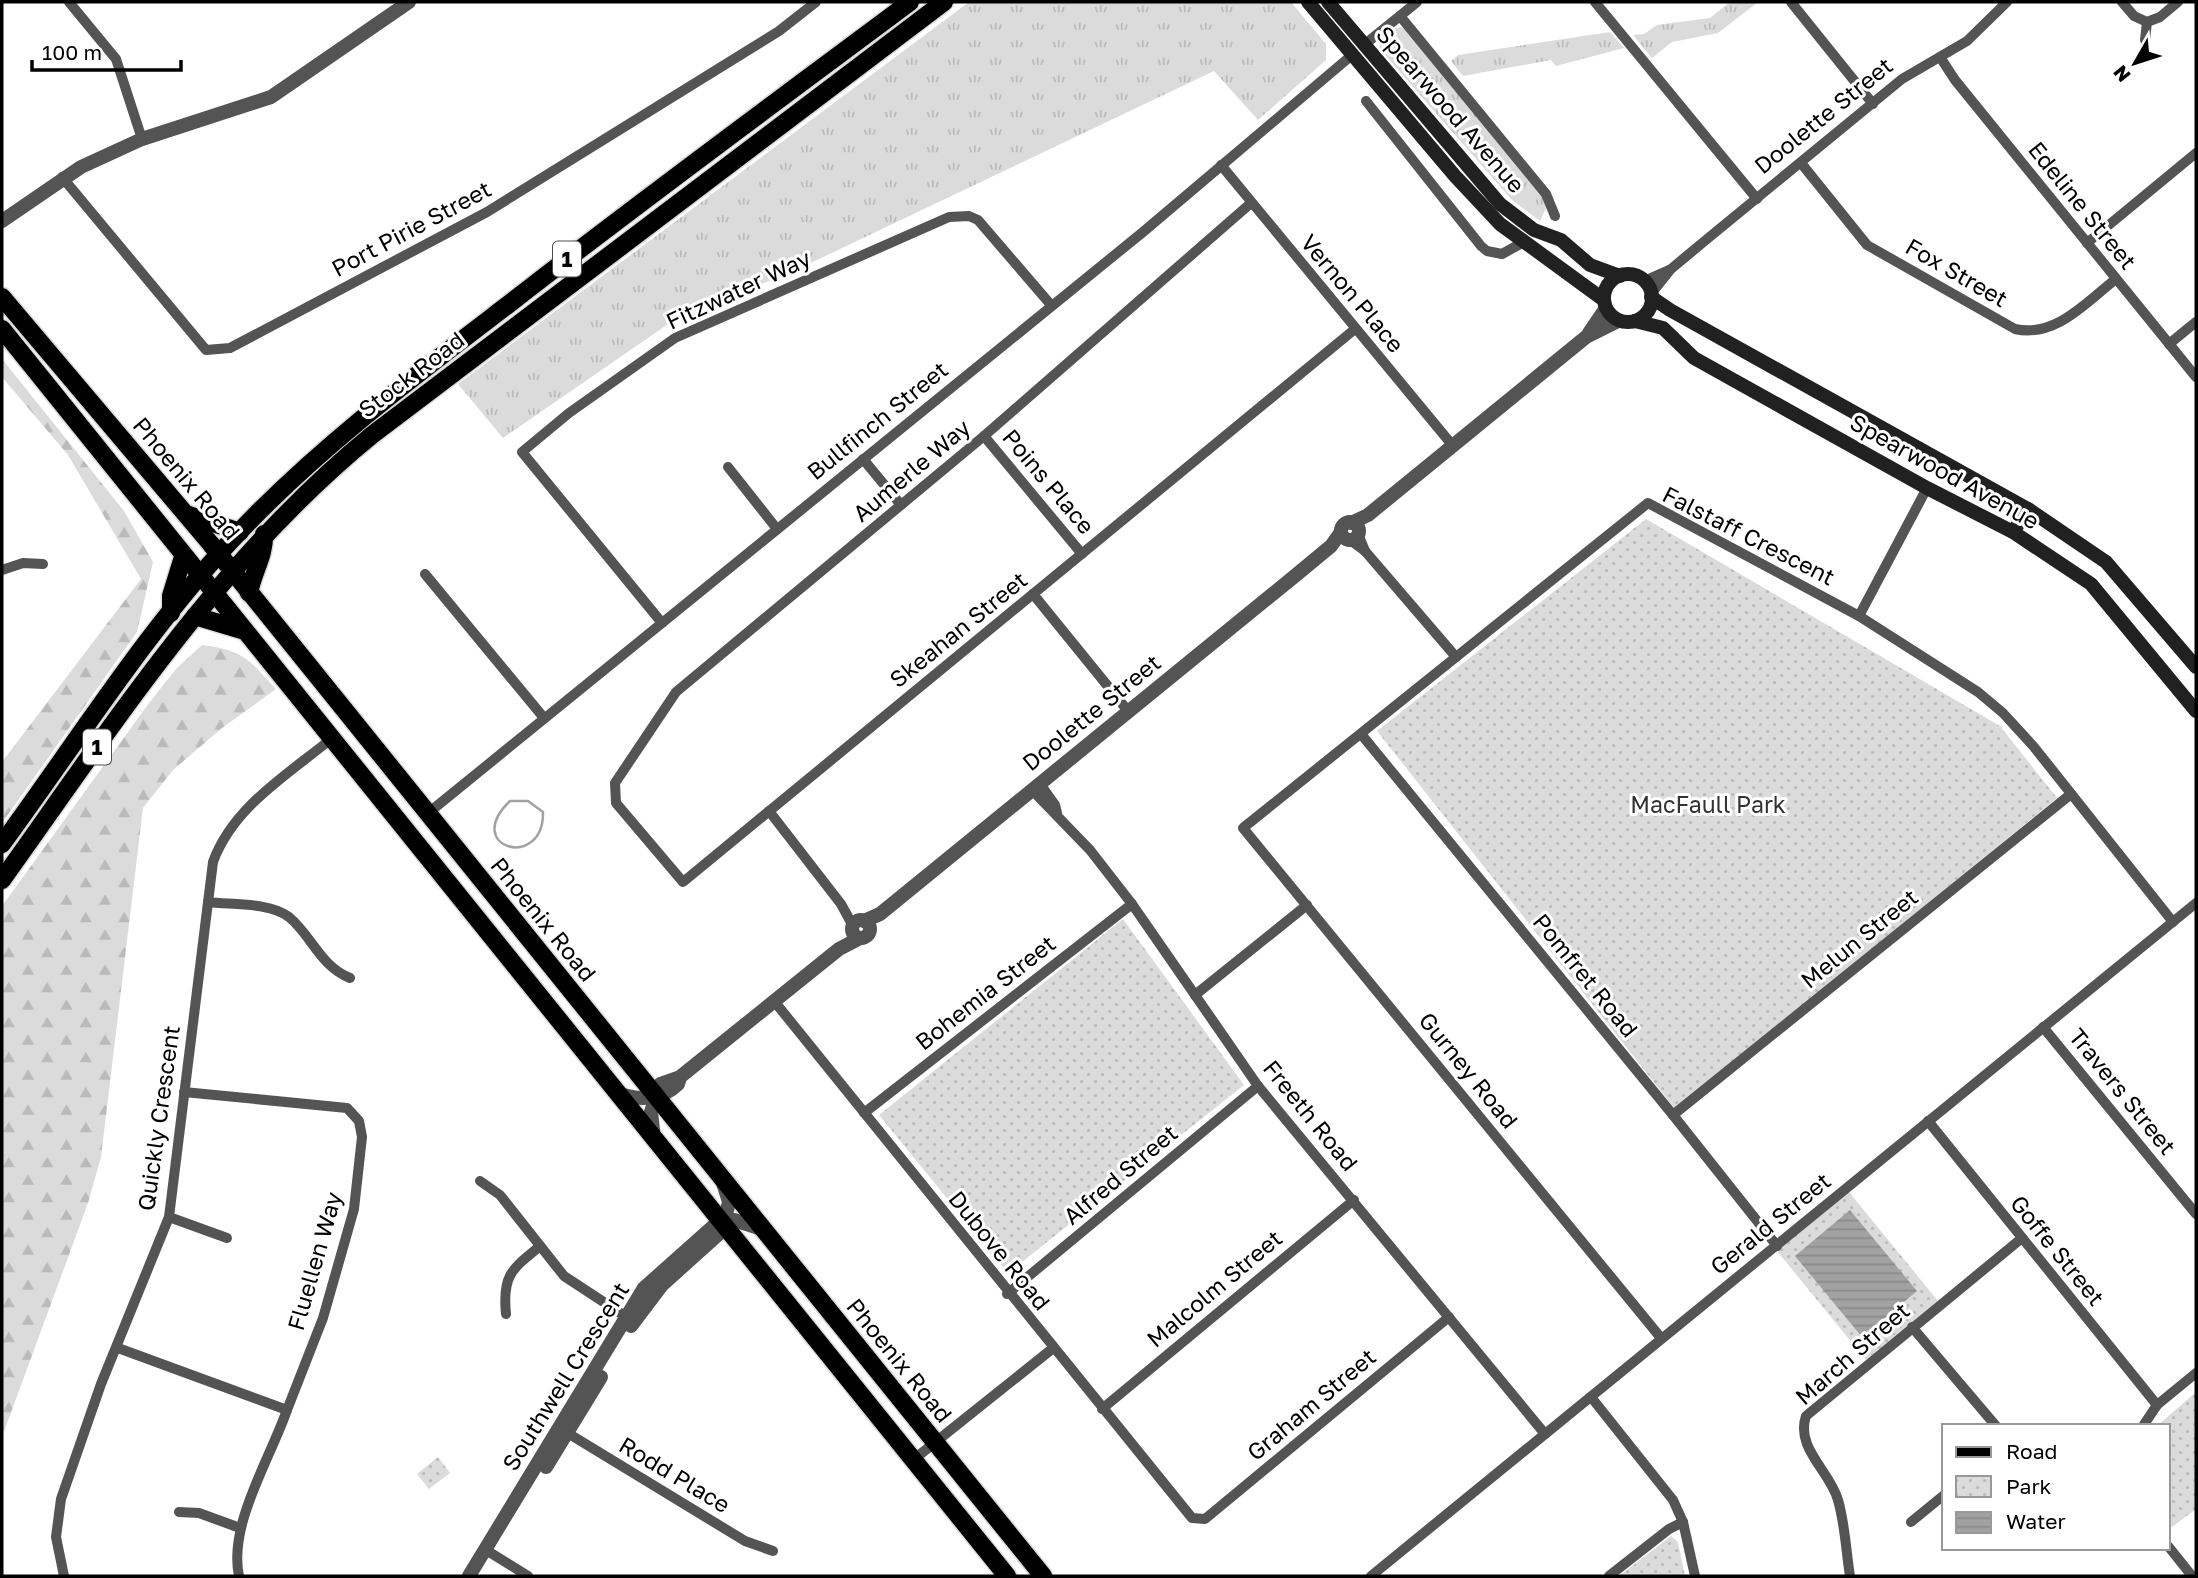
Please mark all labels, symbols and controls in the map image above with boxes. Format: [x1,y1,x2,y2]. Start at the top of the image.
street label: Spearwood Avenue [1371,20,1531,198]
scale bar [32,28,180,72]
north arrow [2100,28,2170,98]
text: 100 m [42,39,102,65]
street label: Doolette Street [1748,51,1898,179]
text: N [2108,61,2135,87]
street label: Edeline Street [2023,136,2143,274]
street label: Port Pirie Street [326,174,496,282]
street label: Vernon Place [1296,228,1410,358]
street label: Fox Street [1901,232,2013,312]
road number: 1 [553,242,581,276]
street label: Fitzwater Way [661,243,815,335]
street label: Stock Road [353,325,469,423]
street label: Bullfinch Street [801,355,953,485]
street label: Spearwood Avenue [1846,407,2044,535]
street label: Phoenix Road [128,411,246,545]
street label: Aumerle Way [847,413,975,527]
street label: Poins Place [997,423,1101,539]
street label: Falstaff Crescent [1658,479,1840,591]
street label: Skeahan Street [884,565,1032,693]
street label: Doolette Street [1016,648,1166,776]
road number: 1 [83,730,111,764]
park label: MacFaull Park [1630,790,1786,818]
street label: Phoenix Road [485,851,603,987]
street label: Melun Street [1795,882,1923,994]
street label: Pomfret Road [1528,908,1644,1042]
street label: Bohemia Street [909,929,1061,1055]
street label: Gurney Road [1414,1006,1524,1134]
street label: Travers Street [2064,1022,2182,1160]
street label: Quickly Crescent [131,1023,185,1213]
street label: Freeth Road [1258,1054,1364,1176]
street label: Alfred Street [1057,1118,1183,1230]
street label: Gerald Street [1704,1166,1836,1280]
street label: Dubove Road [943,1185,1057,1315]
street label: Fluellen Way [281,1188,347,1333]
street label: Goffe Street [2005,1189,2111,1311]
street label: Malcolm Street [1141,1223,1287,1353]
street label: Southwell Crescent [496,1277,634,1475]
street label: Phoenix Road [841,1292,959,1428]
street label: March Street [1789,1296,1915,1410]
street label: Graham Street [1241,1342,1381,1466]
legend [1942,1424,2170,1550]
street label: Rodd Place [614,1430,736,1518]
text: Road [2006,1438,2057,1464]
text: Park [2006,1473,2052,1499]
text: Water [2006,1508,2066,1534]

